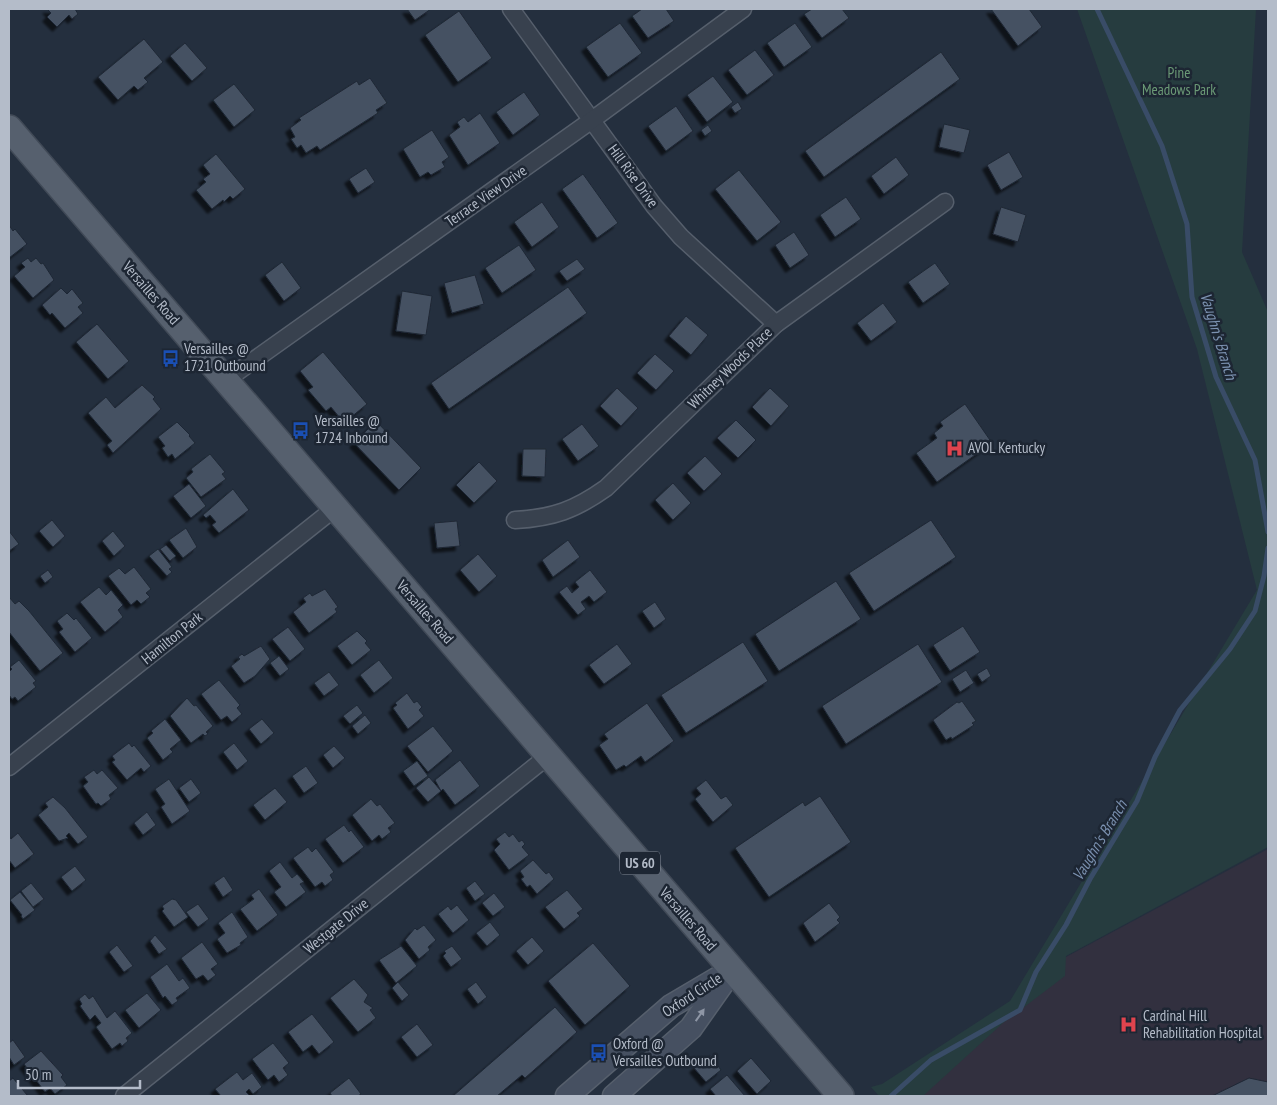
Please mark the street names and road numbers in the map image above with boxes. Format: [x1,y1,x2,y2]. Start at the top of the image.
street label: Hill Rise Drive [604,140,663,211]
street label: Terrace View Drive [441,161,530,231]
street label: Versailles Road [118,256,184,328]
street label: Whitney Woods Place [684,323,776,413]
street label: Versailles Road [392,575,458,647]
street label: Hamilton Park [137,607,206,668]
road number: US 60 [620,851,660,874]
street label: Versailles Road [655,882,721,954]
street label: Westgate Drive [299,894,372,958]
street label: Oxford Circle [658,968,725,1021]

